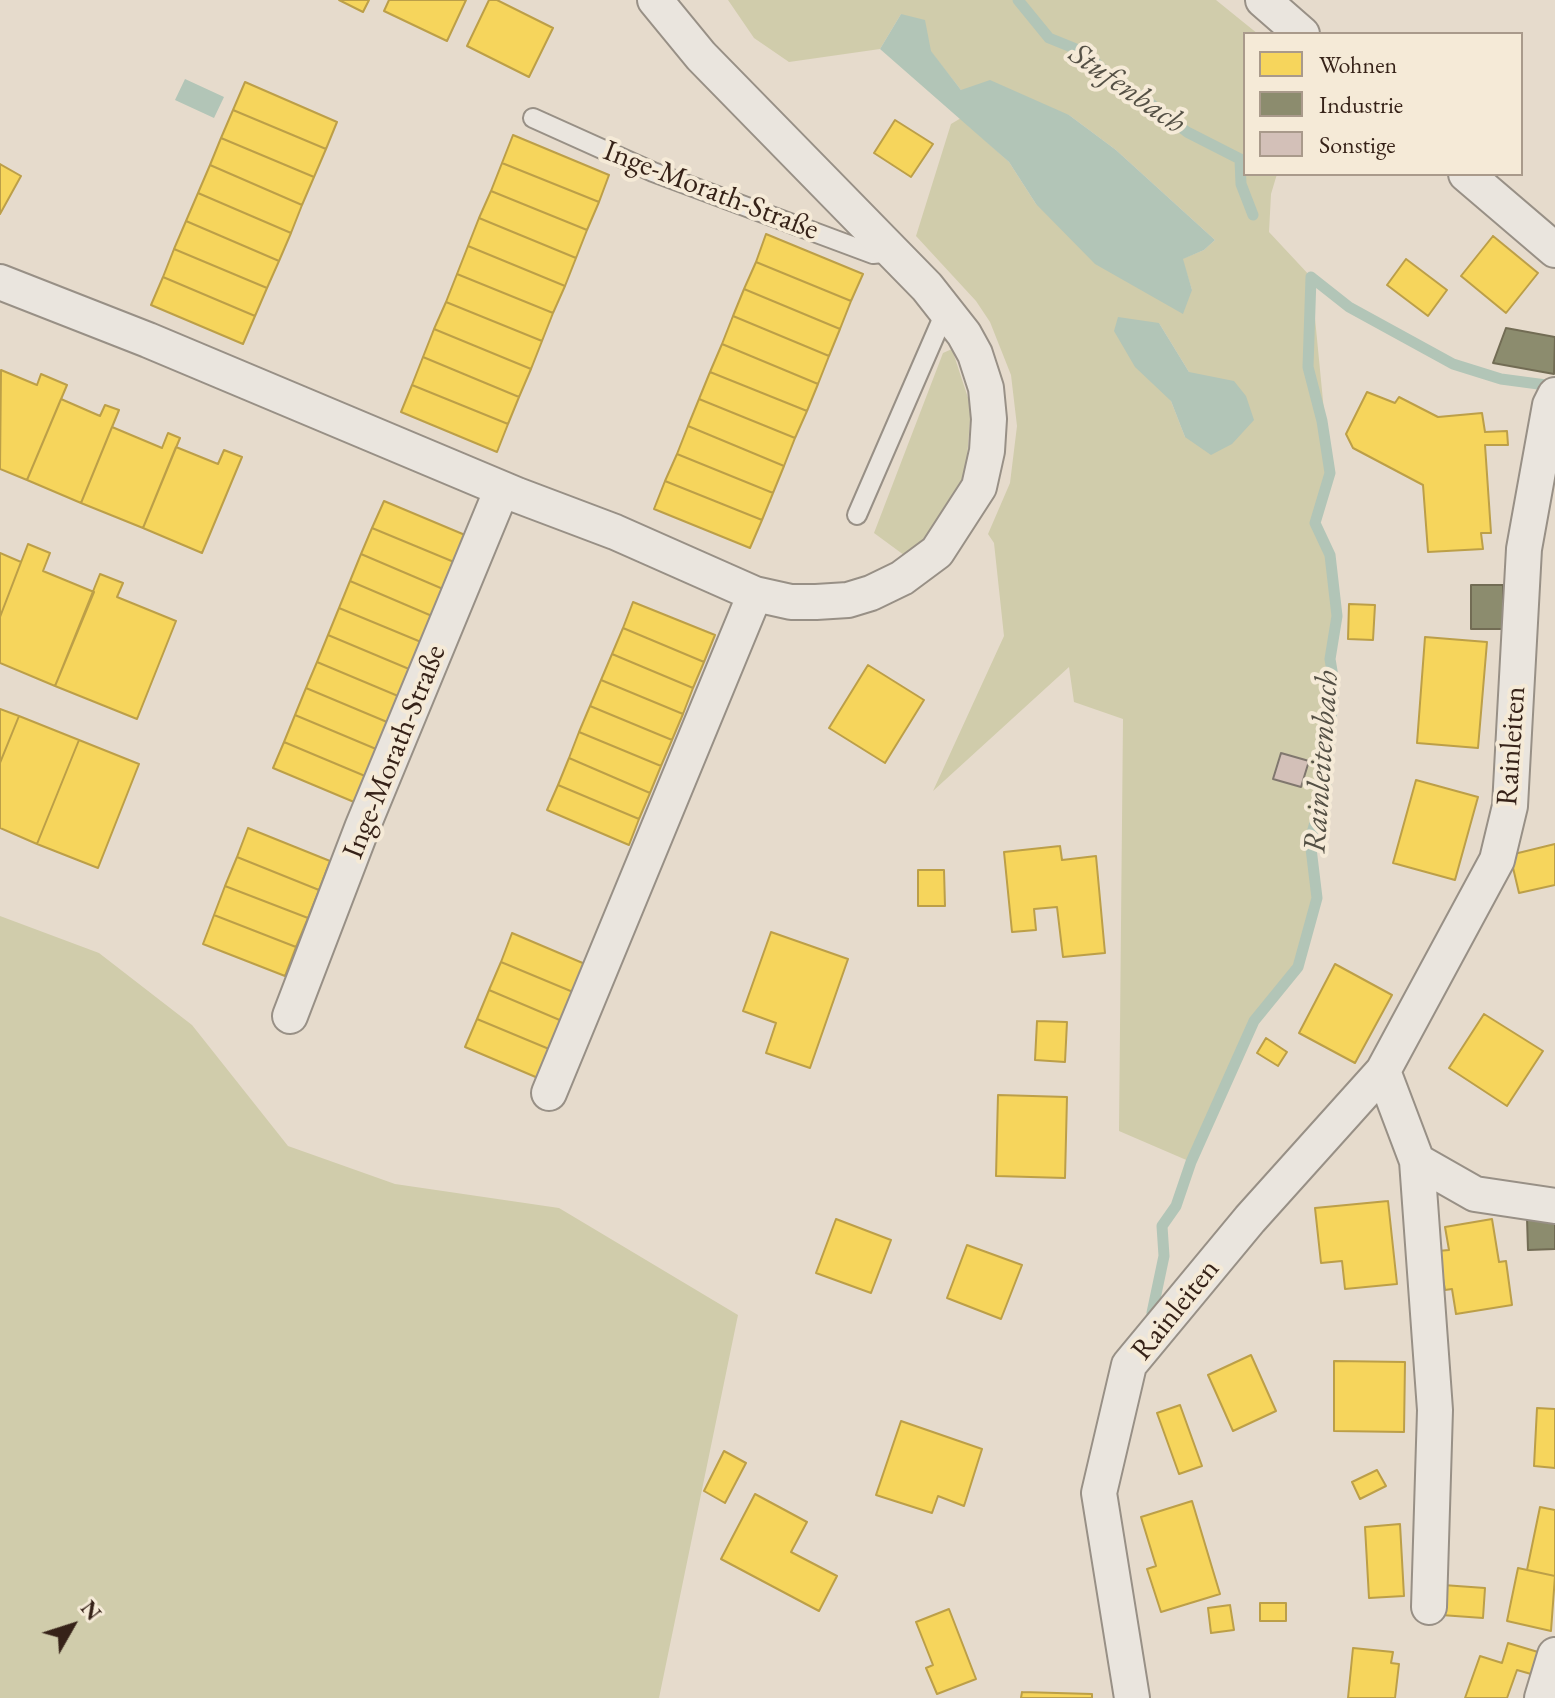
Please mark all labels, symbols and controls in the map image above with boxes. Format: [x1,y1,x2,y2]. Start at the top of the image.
legend [1243,32,1523,176]
water label: Stufenbach [1061,35,1193,143]
text: Wohnen [1319,49,1397,80]
text: Industrie [1319,89,1403,120]
text: Sonstige [1319,129,1396,160]
street label: Inge-Morath-Straße [598,133,824,249]
street label: Inge-Morath-Straße [336,640,454,864]
water label: Rainleitenbach [1296,669,1348,855]
street label: Rainleiten [1490,685,1534,807]
street label: Rainleiten [1124,1252,1228,1368]
north arrow [32,1586,112,1666]
text: N [74,1595,108,1627]

